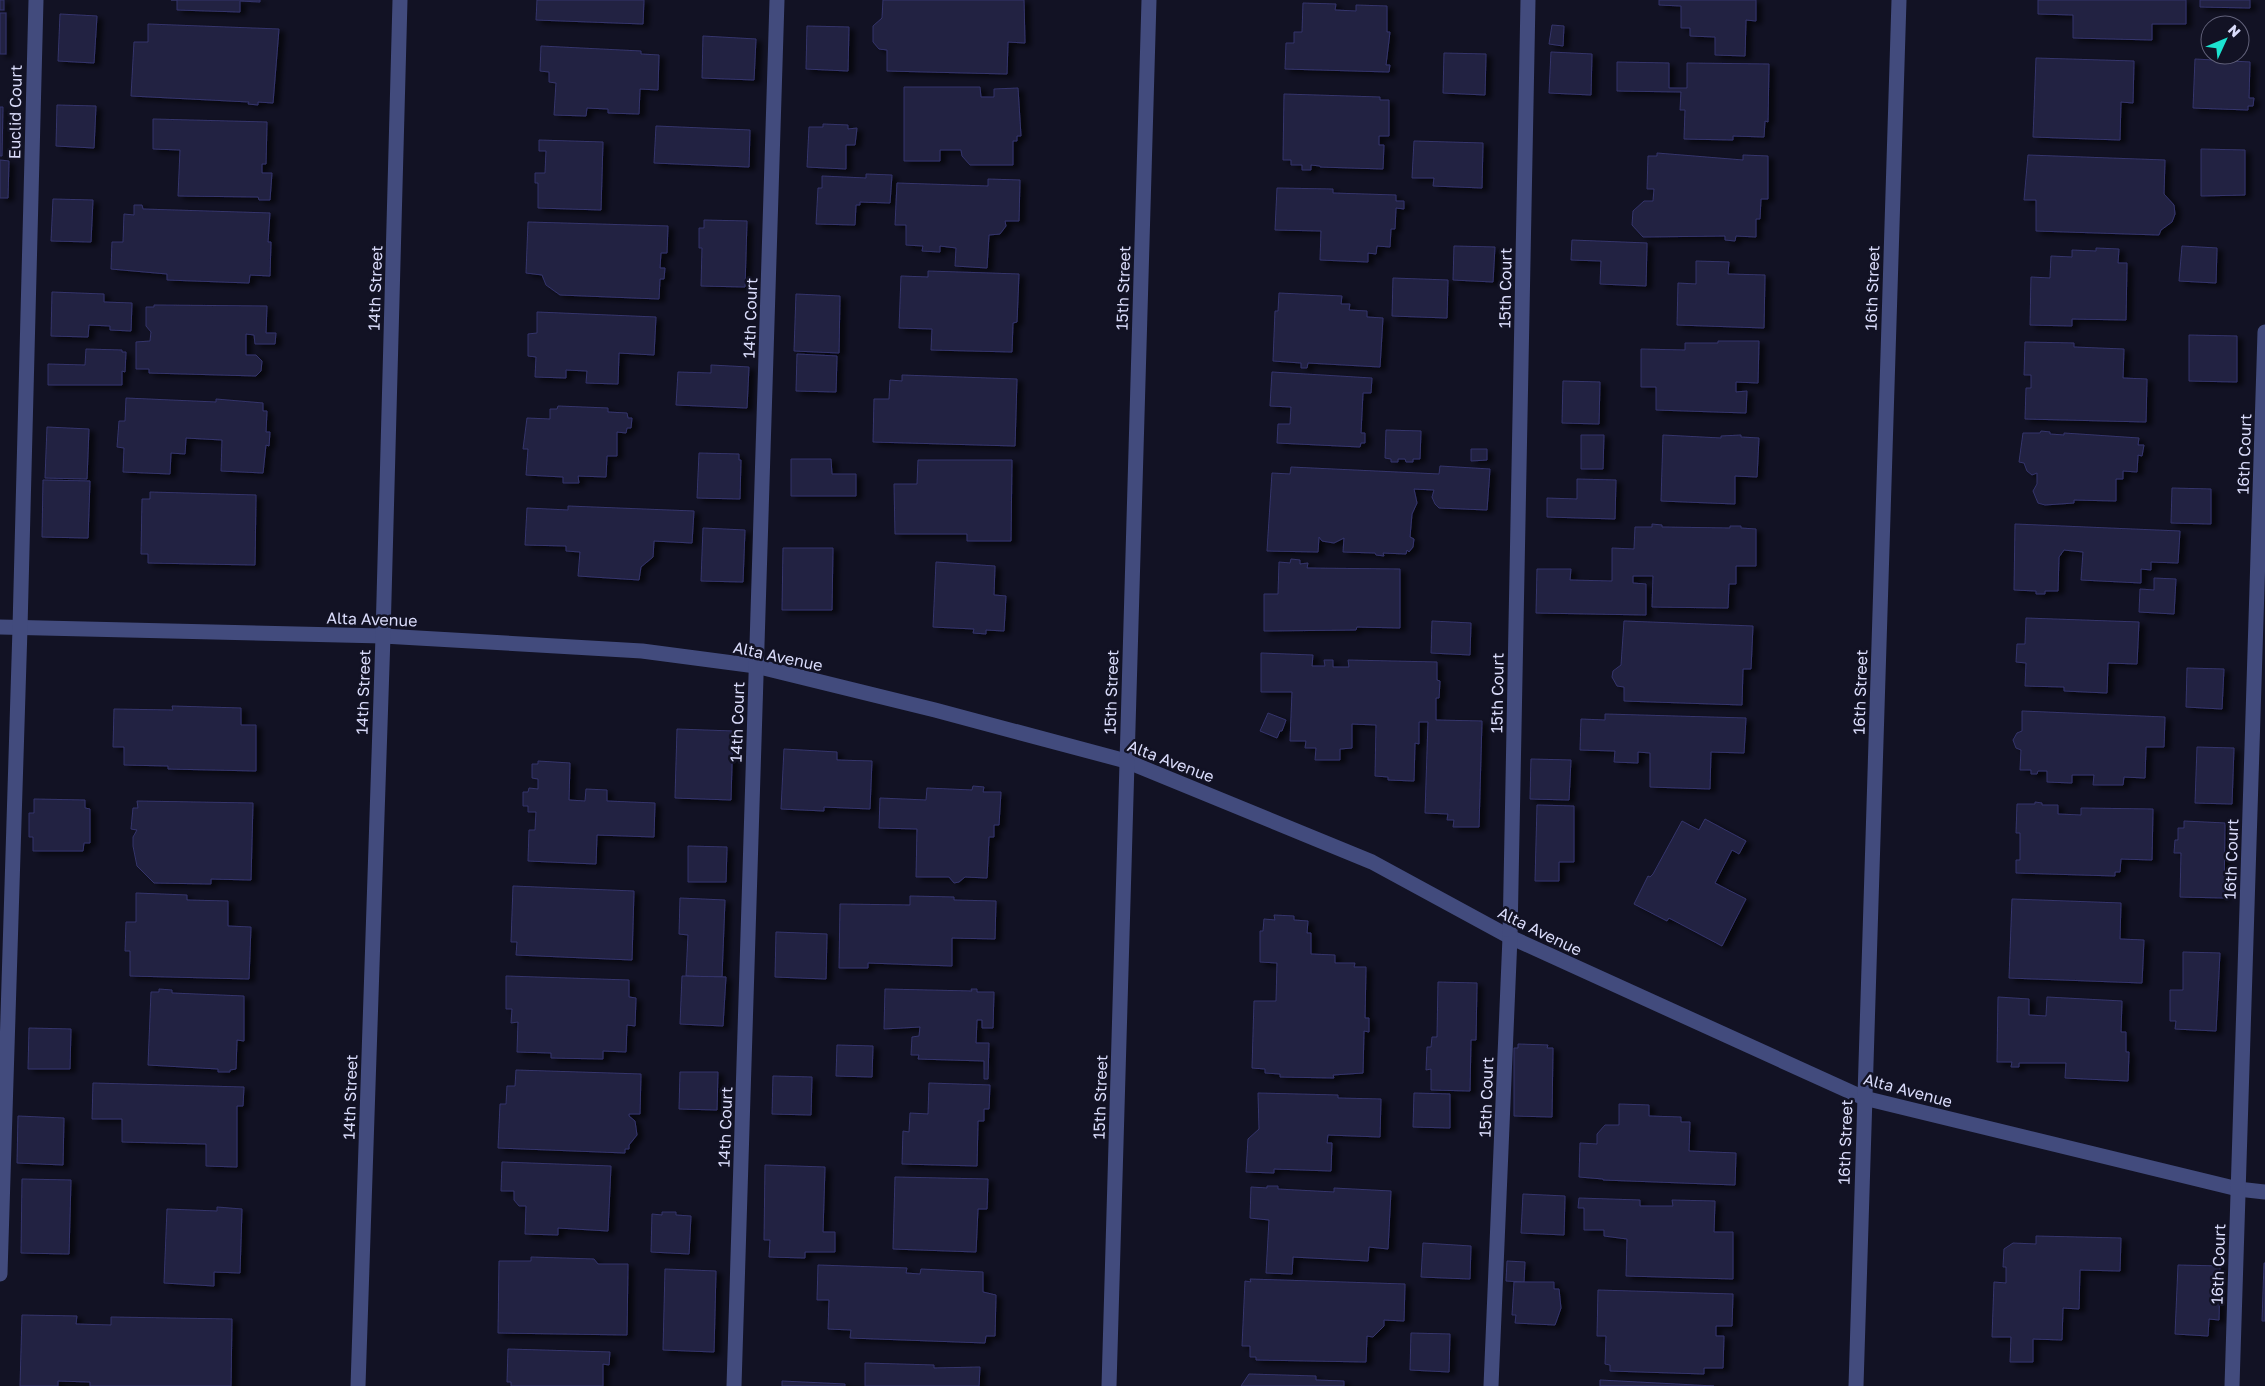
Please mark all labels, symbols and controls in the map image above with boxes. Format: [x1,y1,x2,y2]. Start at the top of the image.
north arrow [2200,15,2250,65]
text: N [2225,21,2245,40]
street label: Euclid Court [4,65,26,159]
street label: 14th Street [364,245,386,331]
street label: 15th Street [1112,245,1134,331]
street label: 16th Street [1861,245,1883,331]
street label: 15th Court [1494,248,1516,328]
street label: 14th Court [739,277,761,359]
street label: 16th Court [2233,413,2255,495]
street label: Alta Avenue [326,607,418,631]
street label: Alta Avenue [731,637,825,675]
street label: 14th Street [352,649,374,735]
street label: 15th Street [1100,649,1122,735]
street label: 16th Street [1849,649,1871,735]
street label: 15th Court [1486,653,1508,733]
street label: 14th Court [726,681,748,763]
street label: Alta Avenue [1125,735,1217,787]
street label: 16th Court [2220,818,2242,900]
street label: Alta Avenue [1495,902,1585,960]
street label: 14th Street [339,1054,361,1140]
street label: 15th Street [1089,1054,1111,1140]
street label: 15th Court [1475,1056,1497,1138]
street label: Alta Avenue [1861,1069,1955,1111]
street label: 14th Court [714,1086,736,1168]
street label: 16th Street [1834,1099,1856,1185]
street label: 16th Court [2207,1223,2229,1305]

